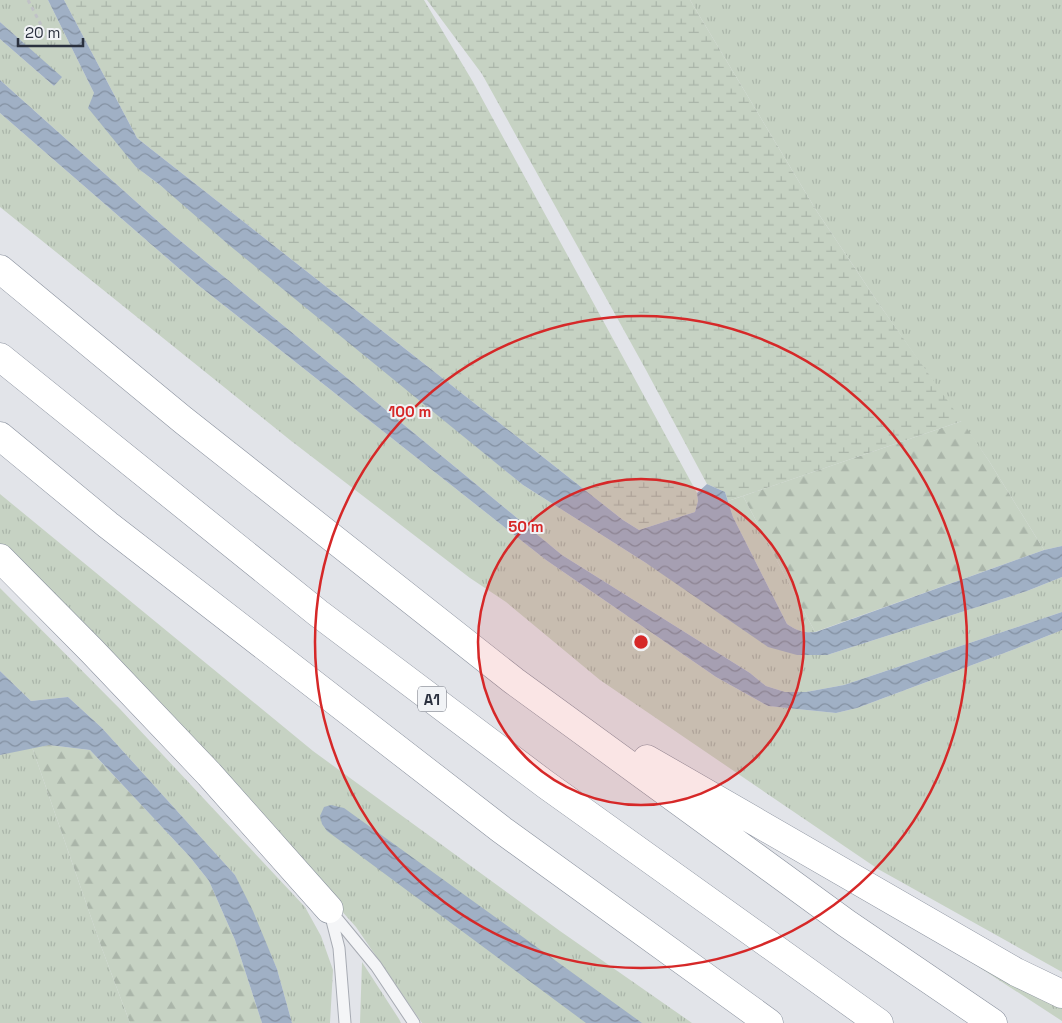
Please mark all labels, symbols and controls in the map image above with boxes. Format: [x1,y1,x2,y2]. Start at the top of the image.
scale bar [18,15,82,47]
text: 20 m [25,23,60,42]
text: 100 m [389,402,431,421]
text: 50 m [508,517,544,536]
centre of rings [632,633,650,651]
road number: A1 [418,686,446,712]

